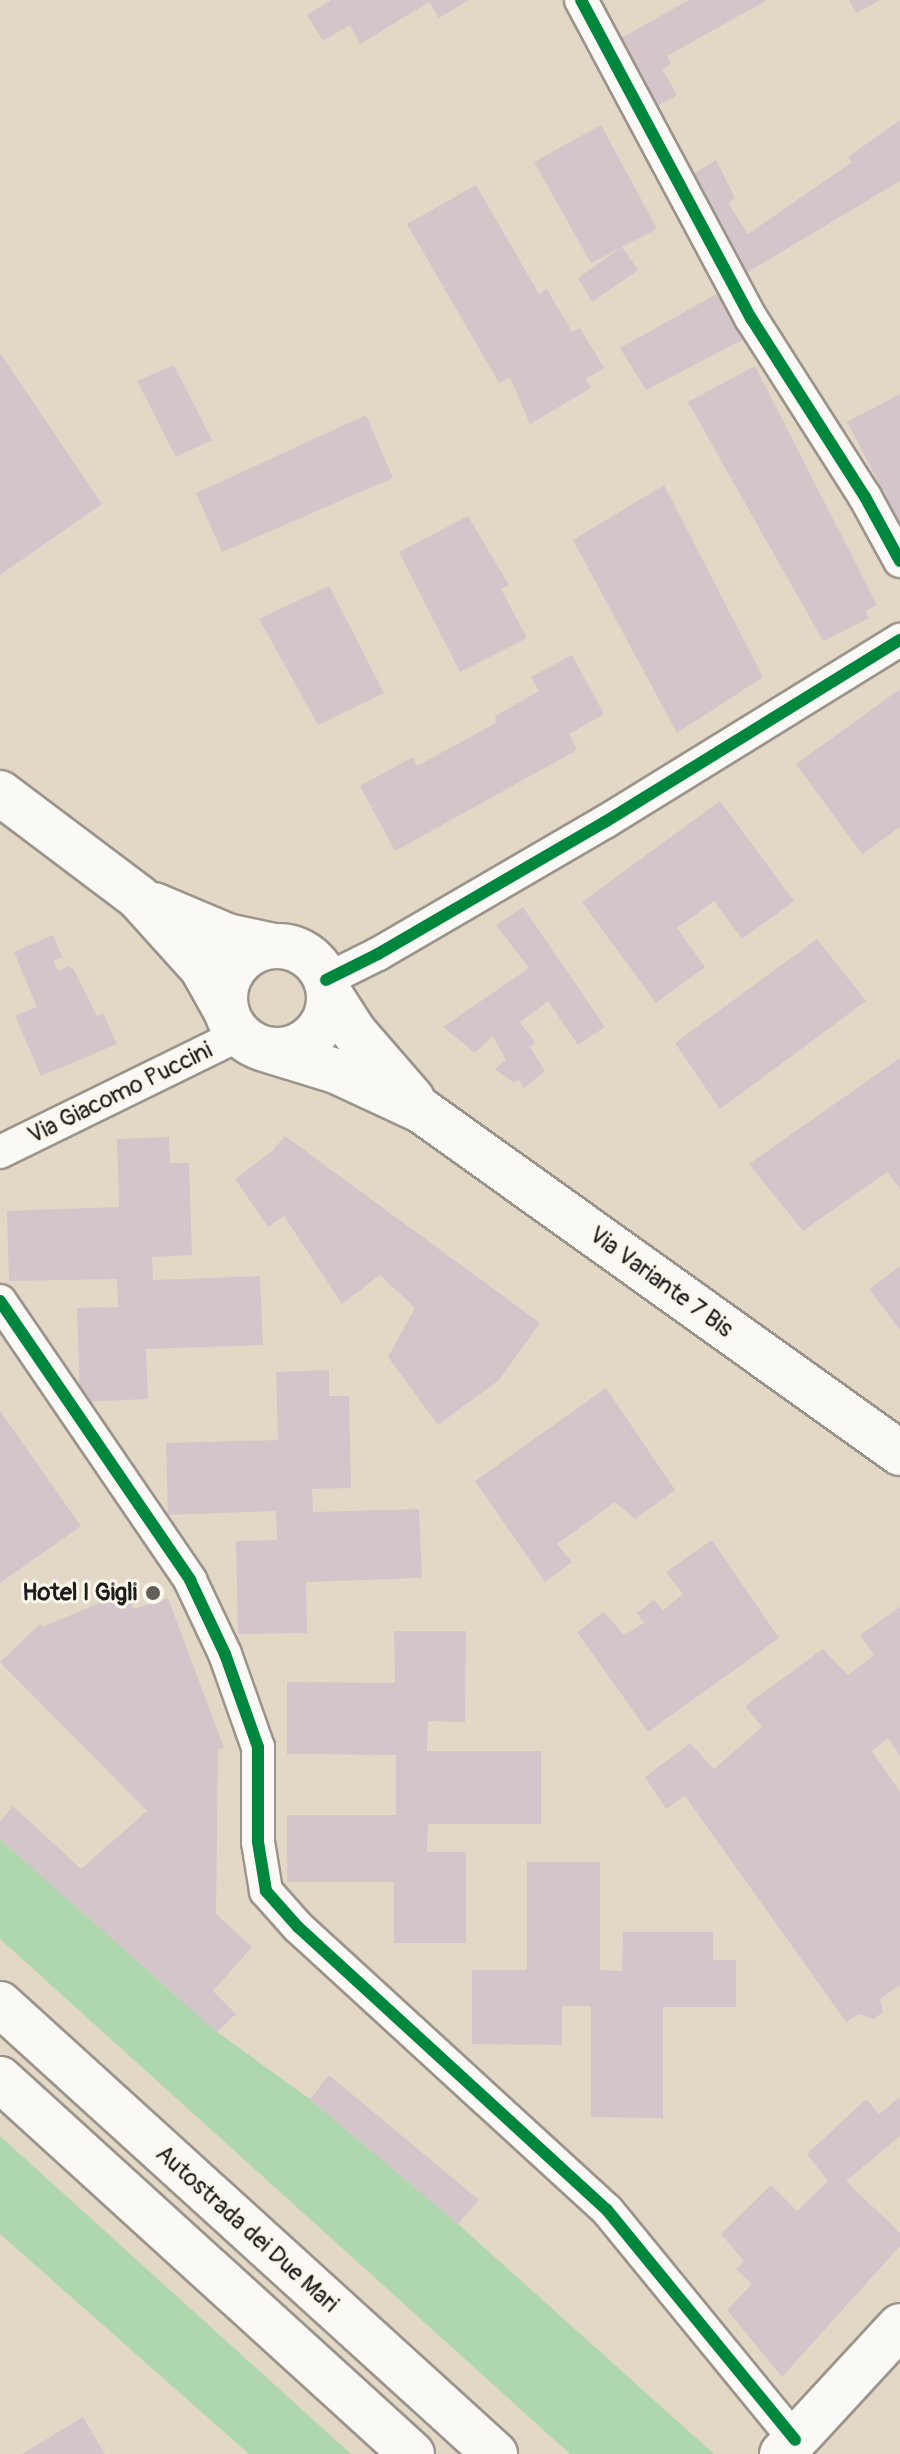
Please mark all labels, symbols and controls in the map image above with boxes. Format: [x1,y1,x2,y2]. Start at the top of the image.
street label: Via Giacomo Puccini [23,1036,217,1150]
street label: Via Variante 7 Bis [584,1220,738,1344]
place label: Hotel I Gigli [22,1579,137,1607]
marker: Hotel I Gigli [144,1584,162,1602]
street label: Autostrada dei Due Mari [150,2139,344,2319]

